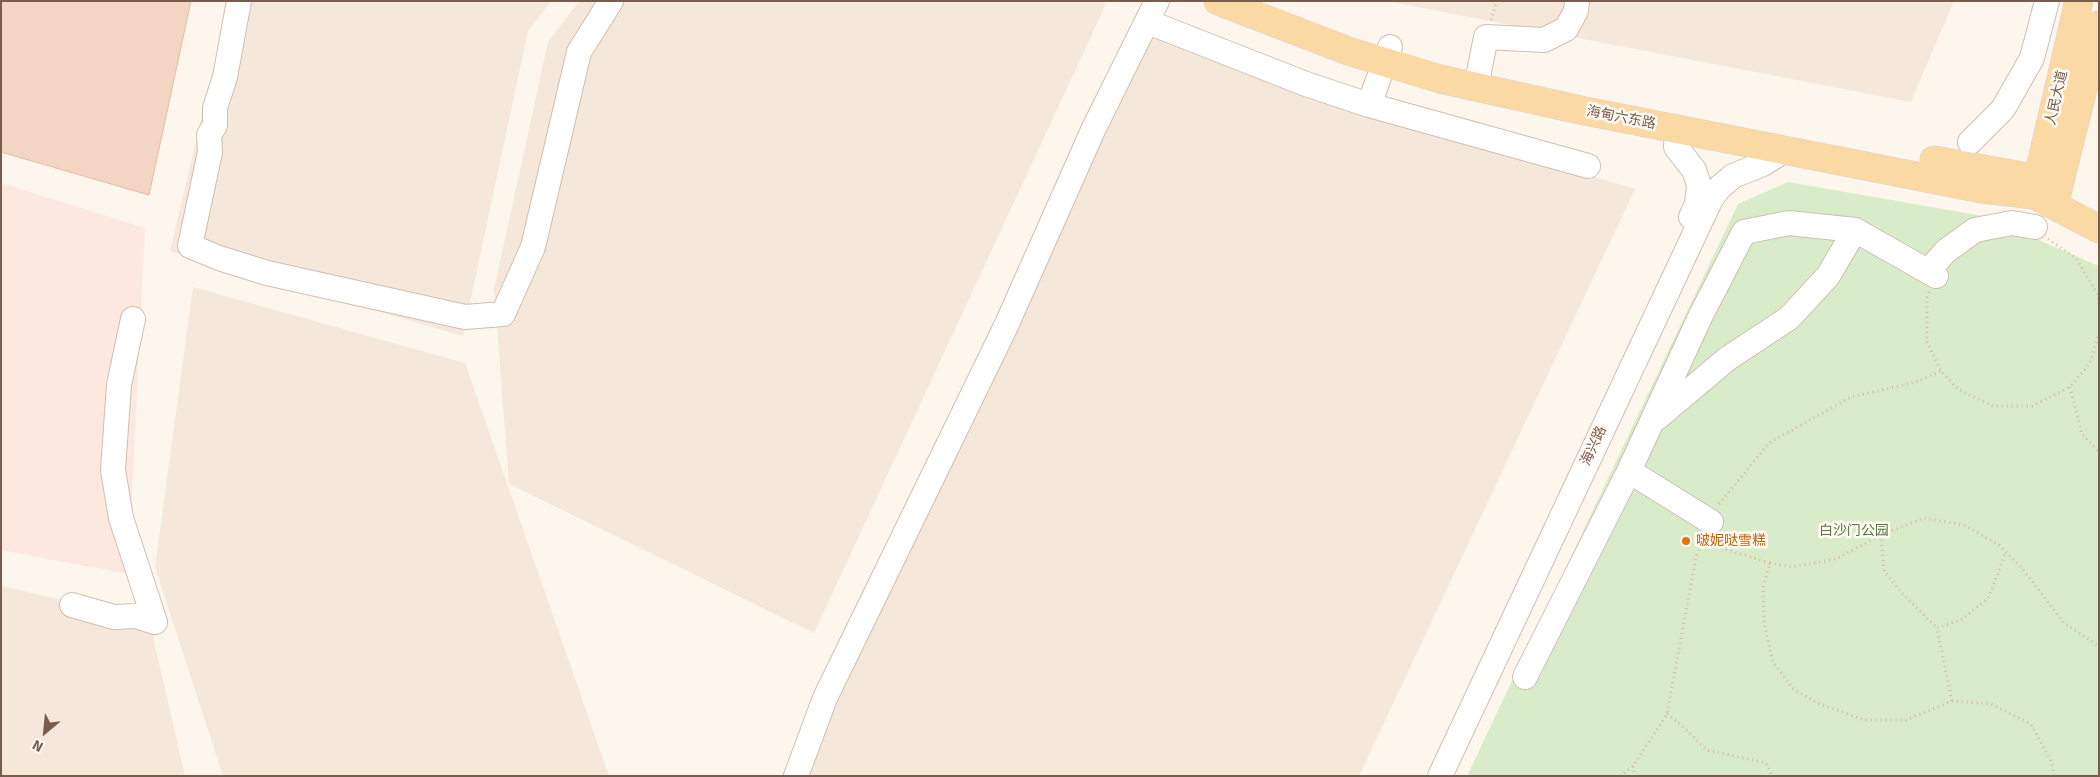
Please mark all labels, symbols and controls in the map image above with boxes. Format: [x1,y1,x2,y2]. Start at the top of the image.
street label: 人民大道 [2043,69,2071,127]
street label: 海甸六东路 [1585,103,1657,133]
street label: 海兴路 [1578,423,1610,469]
park label: 白沙门公园 [1819,523,1889,539]
place label: 啵妮哒雪糕 [1696,533,1766,549]
marker: 啵妮哒雪糕 [1680,535,1692,547]
north arrow [20,707,70,757]
text: N [29,736,46,755]

